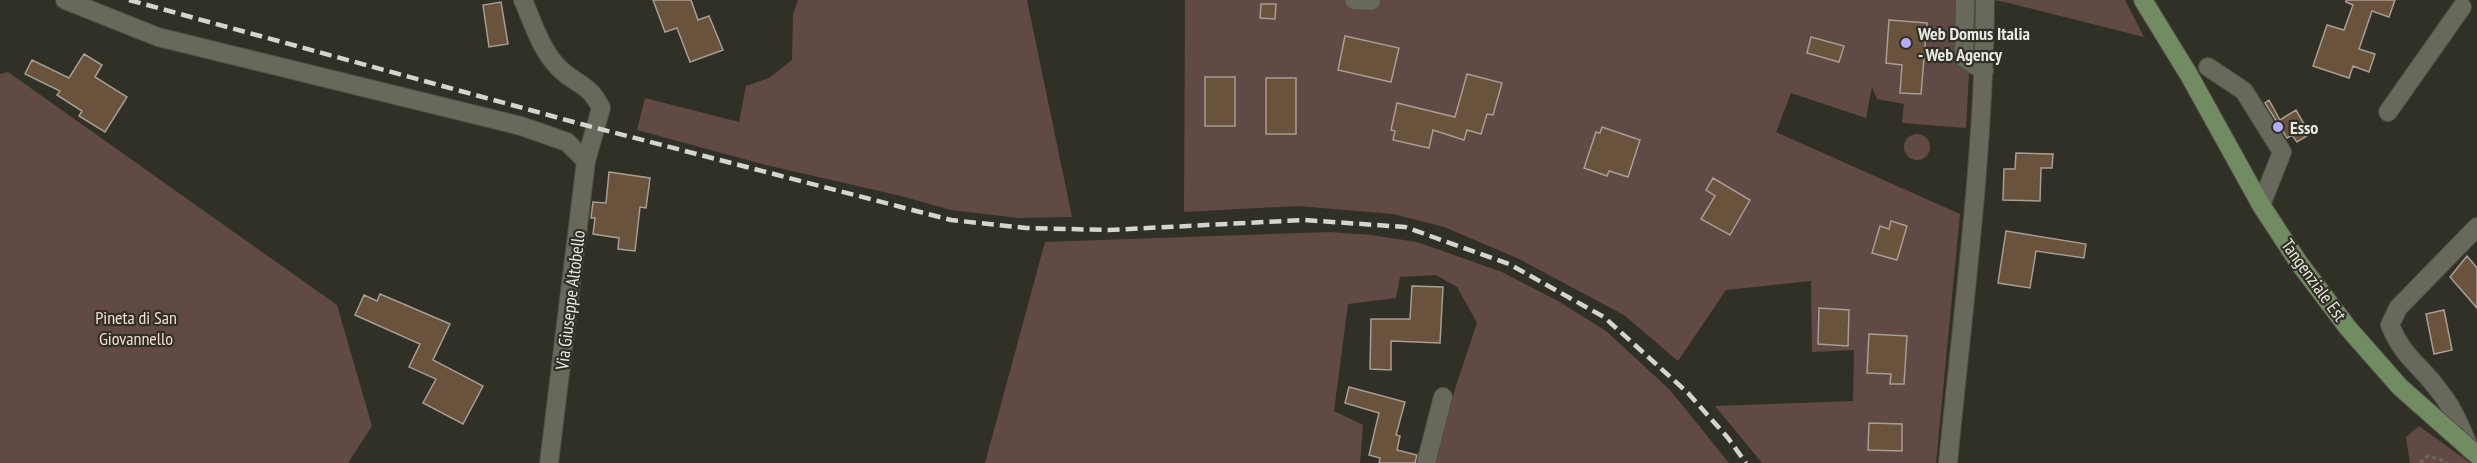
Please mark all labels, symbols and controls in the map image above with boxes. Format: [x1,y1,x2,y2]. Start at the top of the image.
place label: Web Domus Italia - Web Agency [1917,22,2030,66]
marker: Web Domus Italia - Web Agency [1899,36,1913,50]
place label: Esso [2290,116,2318,139]
marker: Esso [2271,120,2285,134]
street label: Via Giuseppe Altobello [550,229,590,372]
street label: Tangenziale Est [2276,234,2352,326]
park label: Pineta di San Giovannello [95,306,177,350]

